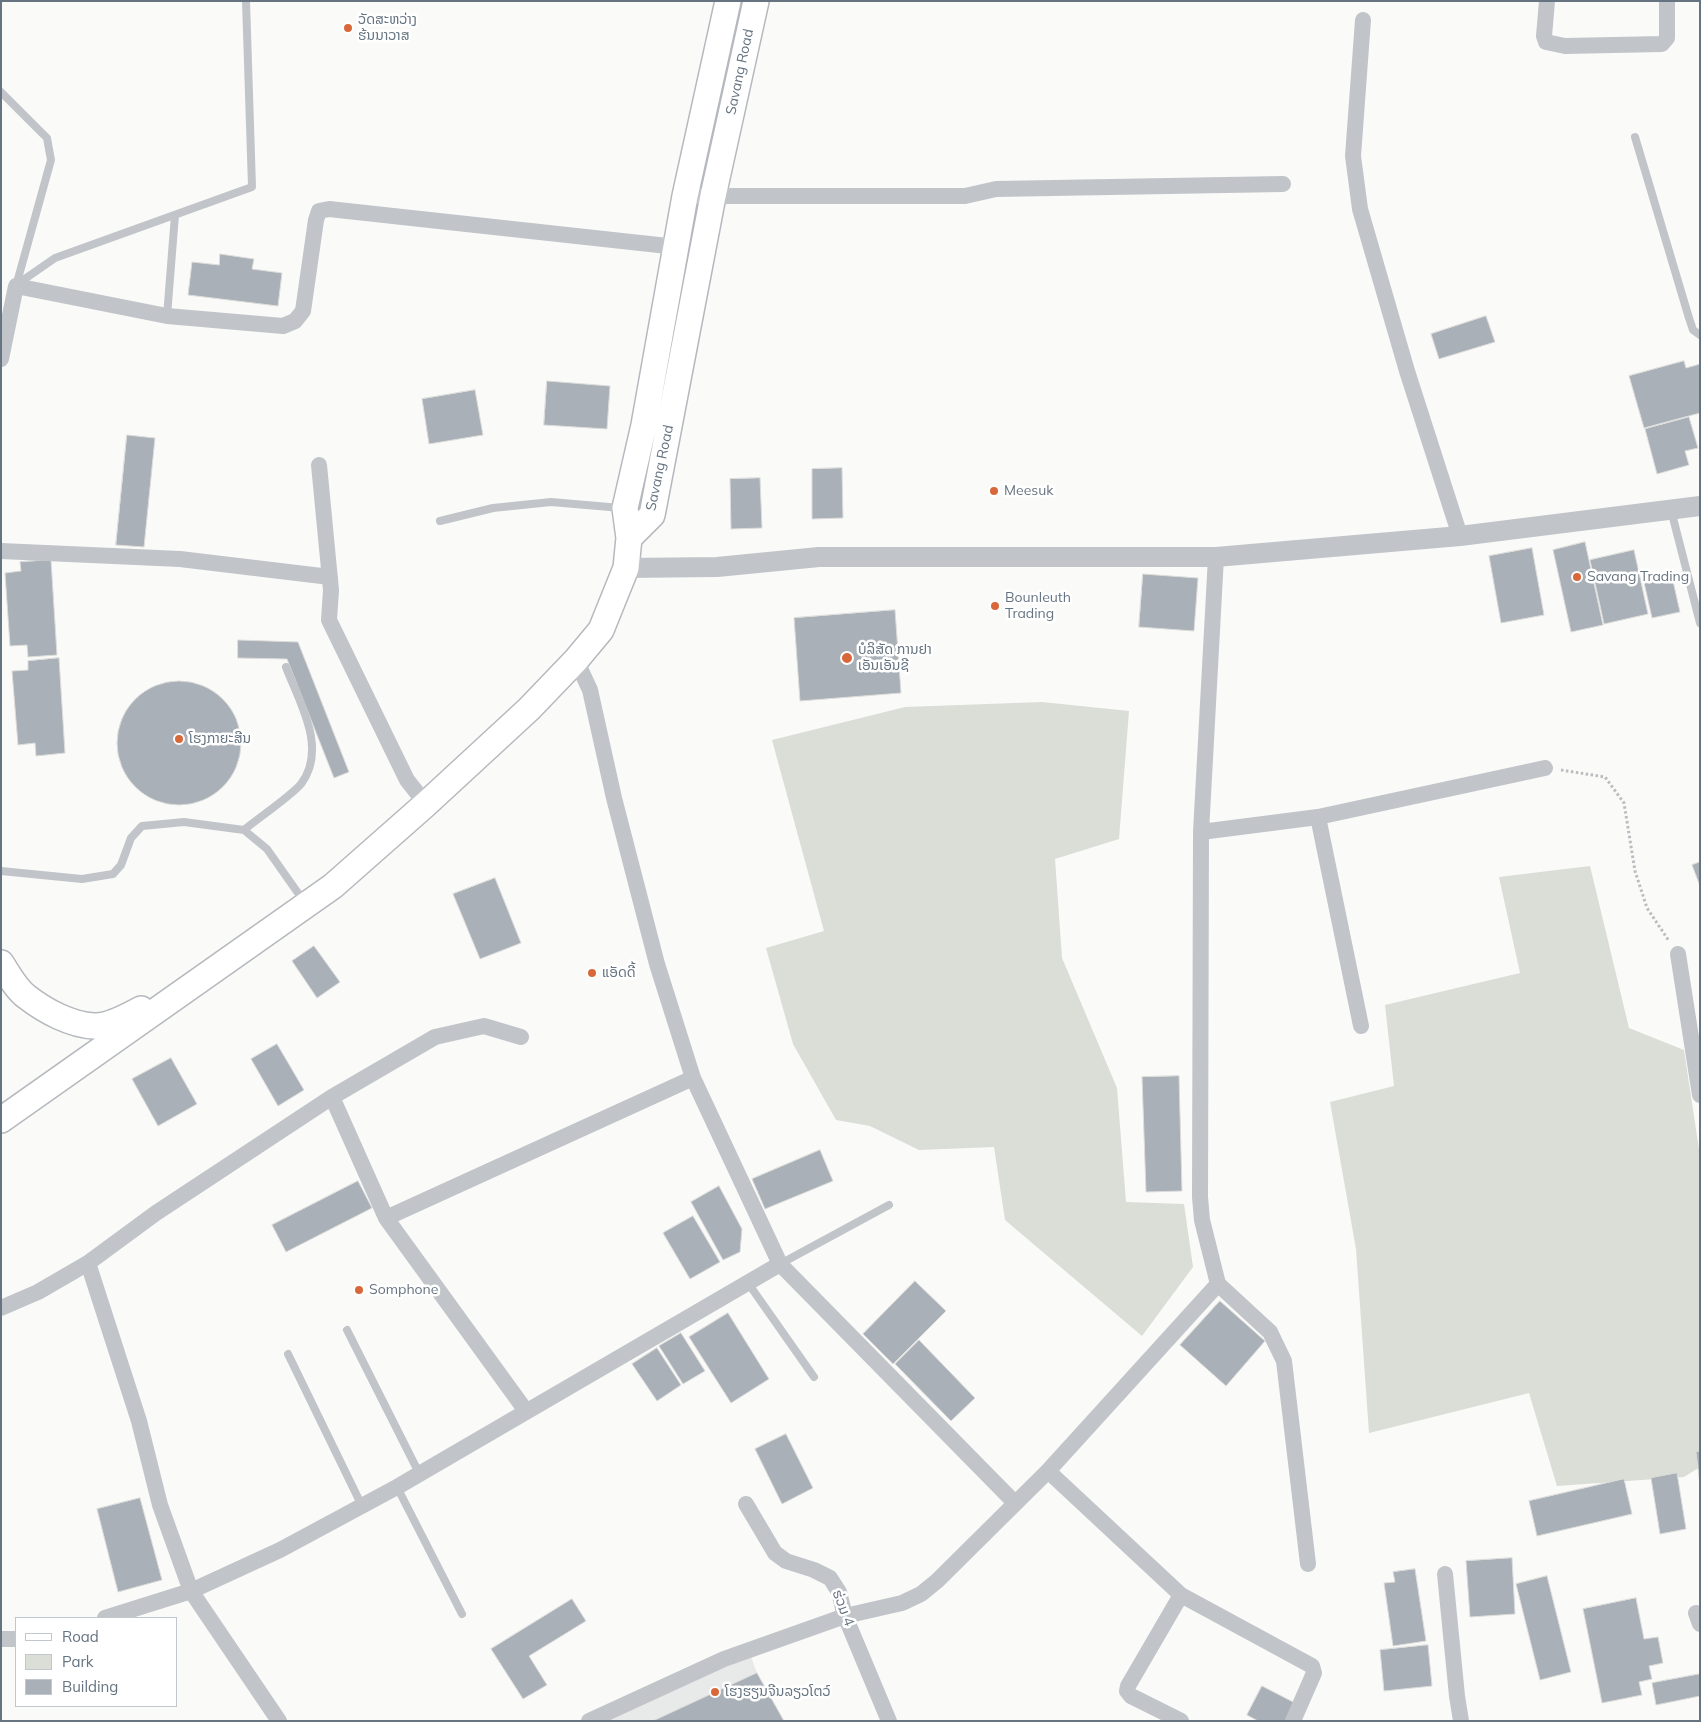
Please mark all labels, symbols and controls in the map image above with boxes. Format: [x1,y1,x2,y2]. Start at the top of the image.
place label: ວັດສະຫວ່າງ ຮ້ນນາວາສ [358,12,417,44]
marker: ວັດສະຫວ່າງ ຮ້ນນາວາສ [342,22,354,34]
street label: Savang Road [723,28,757,116]
street label: Savang Road [643,424,677,512]
place label: Meesuk [1004,483,1053,499]
marker: Meesuk [988,485,1000,497]
place label: Savang Trading [1587,569,1689,585]
marker: Savang Trading [1571,571,1583,583]
place label: Bounleuth Trading [1005,590,1071,622]
marker: Bounleuth Trading [989,600,1001,612]
place label: ບໍລິສັດ ການຢາ ເອັນເອັນຊີ [858,642,932,674]
marker: ບໍລິສັດ ການຢາ ເອັນເອັນຊີ [840,651,854,665]
place label: ໂຮງກາຍະສີນ [189,731,251,747]
marker: ໂຮງກາຍະສີນ [173,733,185,745]
place label: ແອັດດີ້ [602,965,636,981]
marker: ແອັດດີ້ [586,967,598,979]
place label: Somphone [369,1282,438,1298]
marker: Somphone [353,1284,365,1296]
street label: ຮ່ວມ 4 [828,1588,858,1628]
legend [15,1617,178,1707]
text: Road [62,1627,99,1646]
text: Park [62,1652,94,1671]
text: Building [62,1677,118,1696]
place label: ໂຮງຮຽນຈີນລຽວໂຕວ໌ [725,1684,831,1700]
marker: ໂຮງຮຽນຈີນລຽວໂຕວ໌ [709,1686,721,1698]

